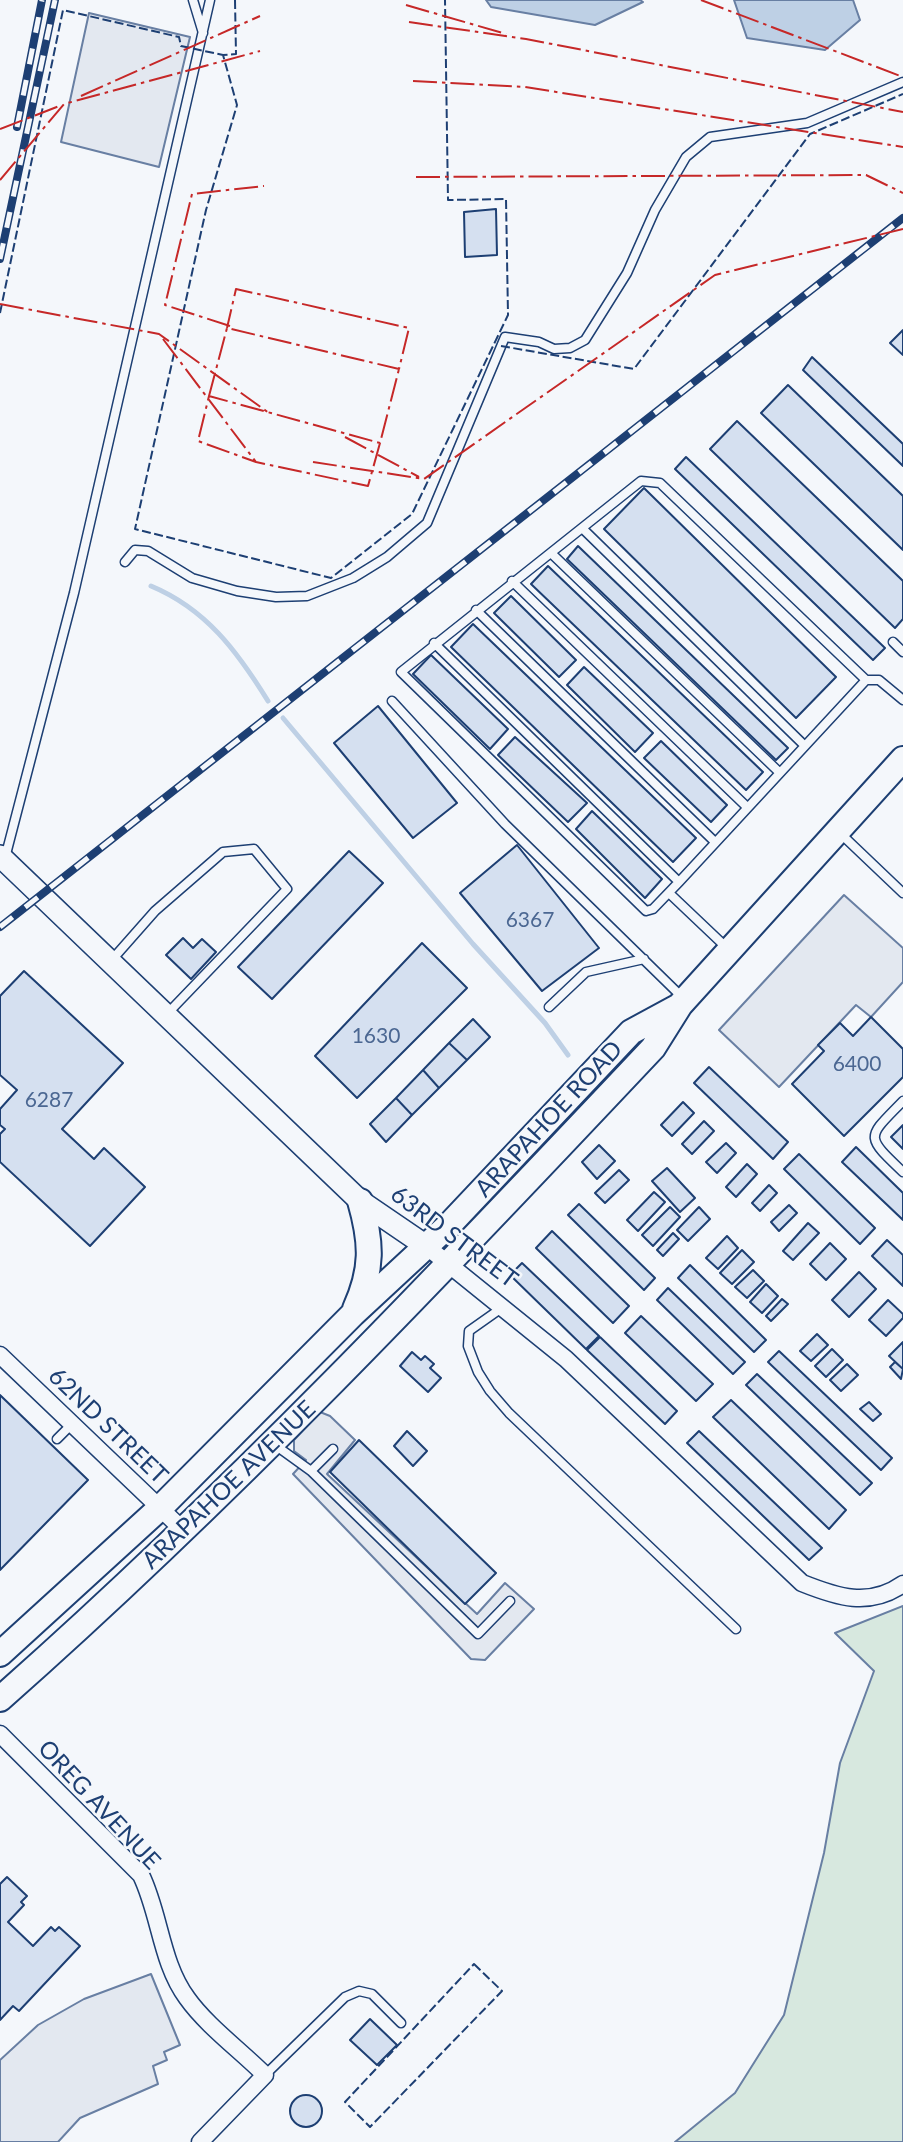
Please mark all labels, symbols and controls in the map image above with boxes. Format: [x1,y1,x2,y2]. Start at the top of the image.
house number: 6367 [506,907,554,933]
house number: 1630 [352,1023,400,1049]
street label: ARAPAHOE ROAD [469,1035,629,1203]
house number: 6400 [833,1051,881,1077]
house number: 6287 [25,1087,73,1113]
street label: 63RD STREET [385,1180,523,1294]
street label: 62ND STREET [42,1362,174,1490]
street label: ARAPAHOE AVENUE [136,1395,322,1575]
street label: OREG AVENUE [32,1734,166,1876]

